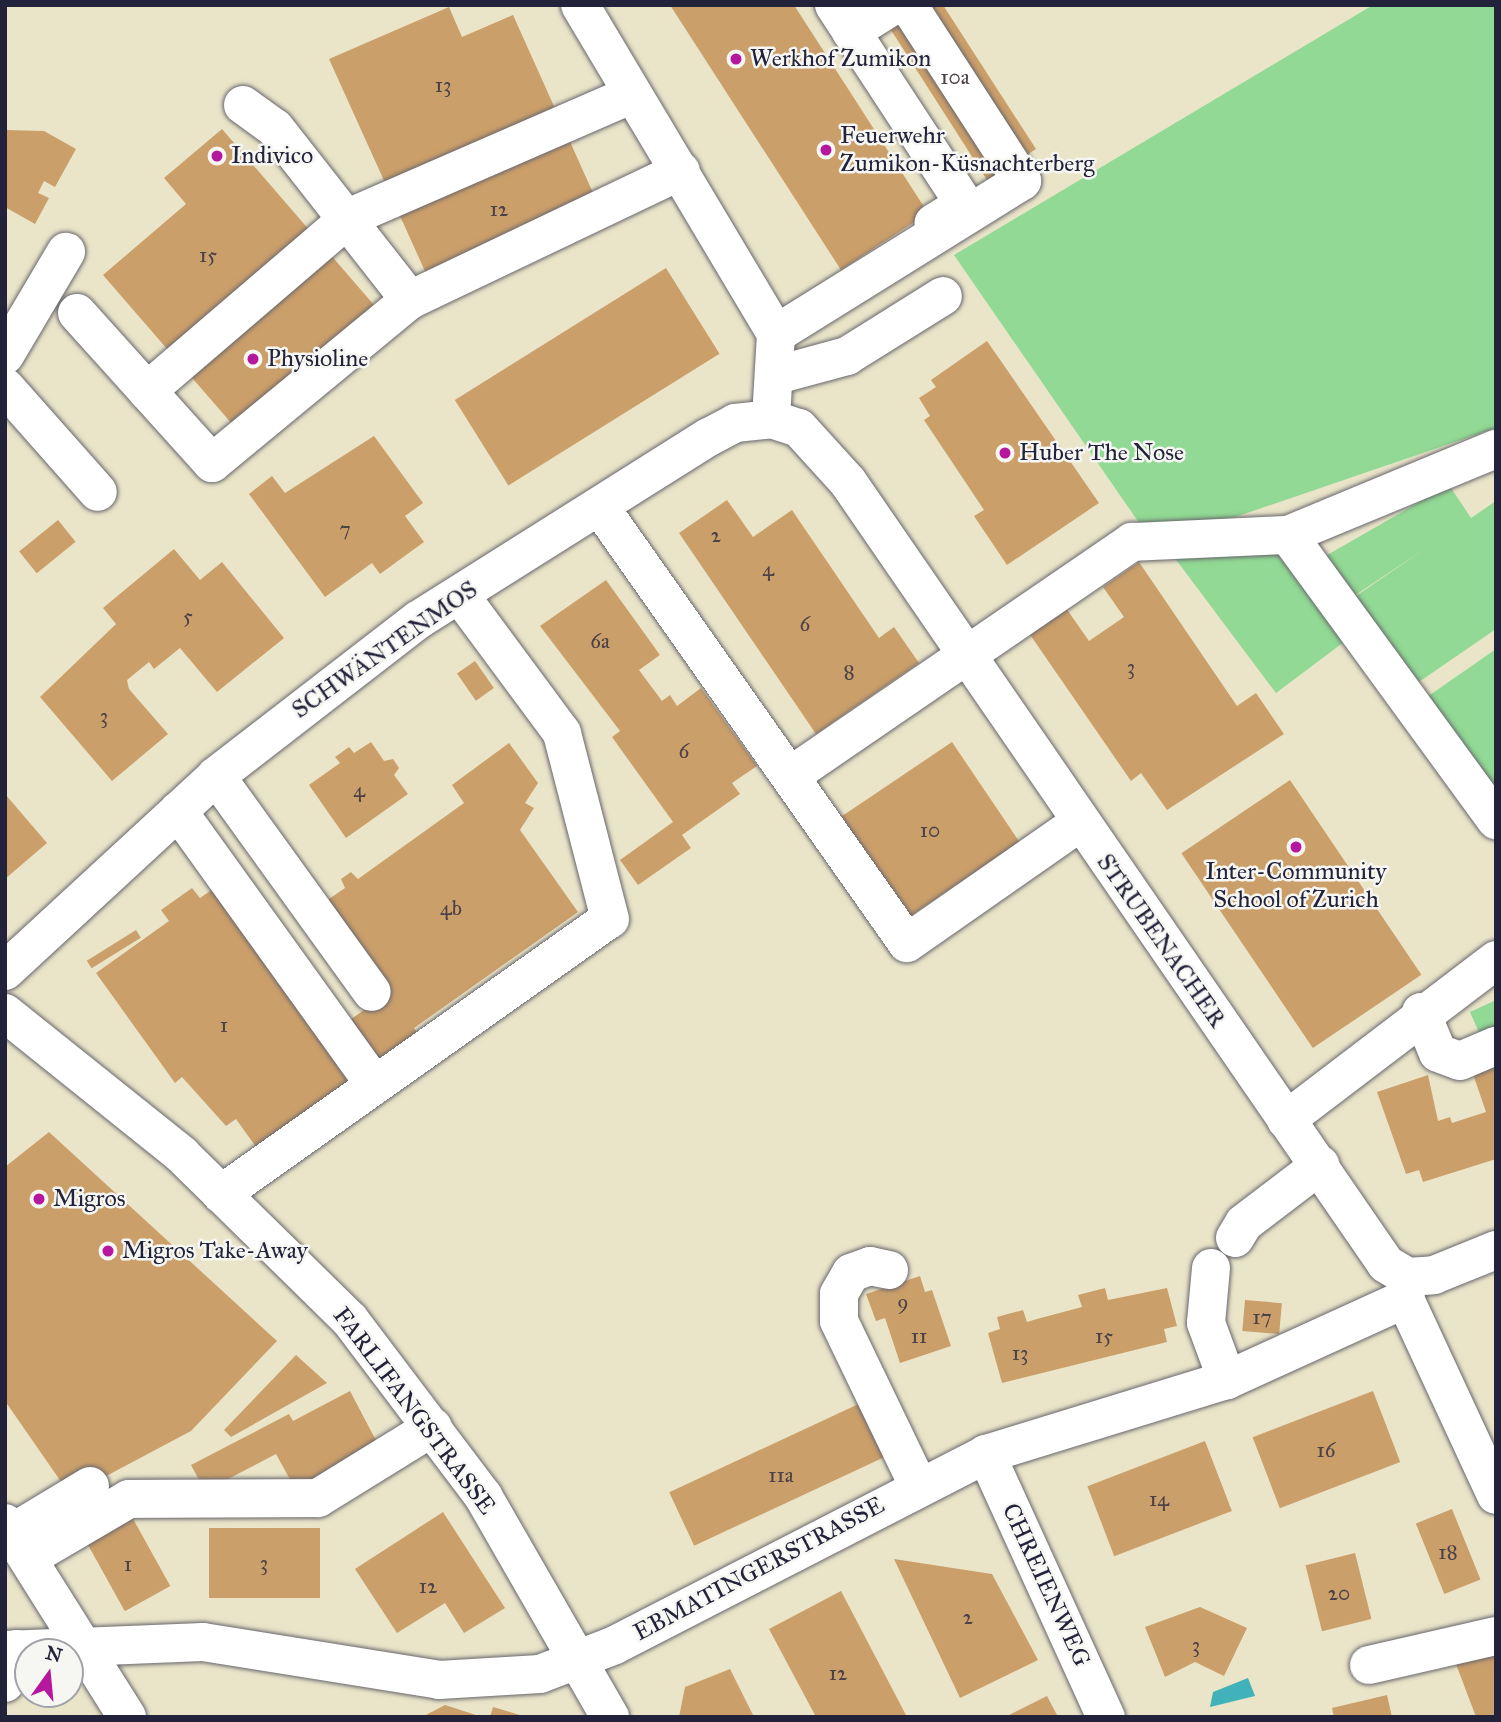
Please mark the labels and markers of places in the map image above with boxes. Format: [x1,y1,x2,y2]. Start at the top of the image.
place label: Werkhof Zumikon [750,45,931,73]
marker: Werkhof Zumikon [728,51,744,67]
place label: Feuerwehr Zumikon-Küsnachterberg [840,122,1094,178]
place label: Indivico [231,142,313,170]
marker: Feuerwehr Zumikon-Küsnachterberg [818,142,834,158]
marker: Indivico [209,148,225,164]
place label: Physioline [267,345,368,373]
marker: Physioline [245,351,261,367]
place label: Huber The Nose [1019,439,1184,467]
marker: Huber The Nose [997,445,1013,461]
marker: Inter-Community School of Zurich [1288,839,1304,855]
place label: Inter-Community School of Zurich [1205,858,1387,914]
place label: Migros [53,1185,125,1213]
marker: Migros [31,1191,47,1207]
place label: Migros Take-Away [122,1237,308,1265]
marker: Migros Take-Away [100,1243,116,1259]

